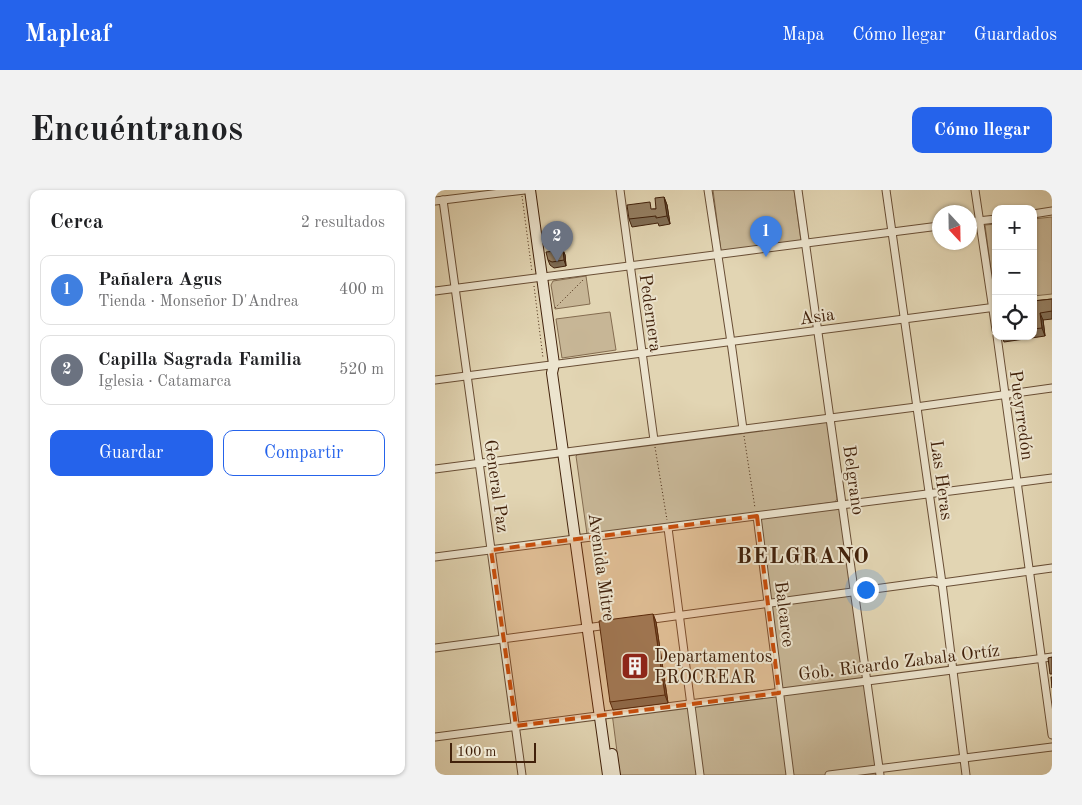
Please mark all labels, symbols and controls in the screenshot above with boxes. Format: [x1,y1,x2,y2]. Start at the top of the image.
text: Mapleaf [25,23,111,47]
text: Mapa [782,26,824,44]
text: Cómo llegar [852,26,946,44]
text: Guardados [974,26,1057,44]
button: Cómo llegar [912,107,1052,153]
text: Encuéntranos [30,113,243,148]
north arrow [932,205,977,250]
map controls [992,205,1037,340]
button: + [992,205,1037,250]
text: Cerca [50,212,103,233]
text: 2 resultados [301,215,385,231]
pin: 1 [750,216,782,257]
pin: 2 [541,221,573,262]
button: − [992,250,1037,295]
text: Pañalera Agus [98,271,222,290]
street label: Pedernera [636,273,664,354]
text: 1 [62,282,72,298]
text: 400 m [339,282,384,298]
text: Tienda · Monseñor D'Andrea [98,294,299,310]
button: locate [992,295,1037,340]
street label: Asia [798,306,836,328]
text: Capilla Sagrada Familia [98,351,302,370]
text: 2 [62,362,72,378]
text: 520 m [339,362,384,378]
street label: Pueyrredón [1006,369,1036,462]
text: Iglesia · Catamarca [98,374,231,390]
button: Guardar [50,430,213,476]
button: Compartir [223,430,385,476]
street label: General Paz [481,439,511,534]
street label: Las Heras [927,439,956,521]
street label: Belgrano [839,444,867,516]
street label: Avenida Mitre [584,512,618,623]
district label: BELGRANO [736,546,870,568]
your location [853,577,879,603]
street label: Balcarce [771,580,797,648]
street label: Gob. Ricardo Zabala Ortíz [797,642,1001,684]
place label: Departamentos PROCREAR [654,648,773,687]
building icon: Departamentos PROCREAR [620,651,650,681]
scale bar [450,740,536,763]
text: 100 m [457,745,496,759]

